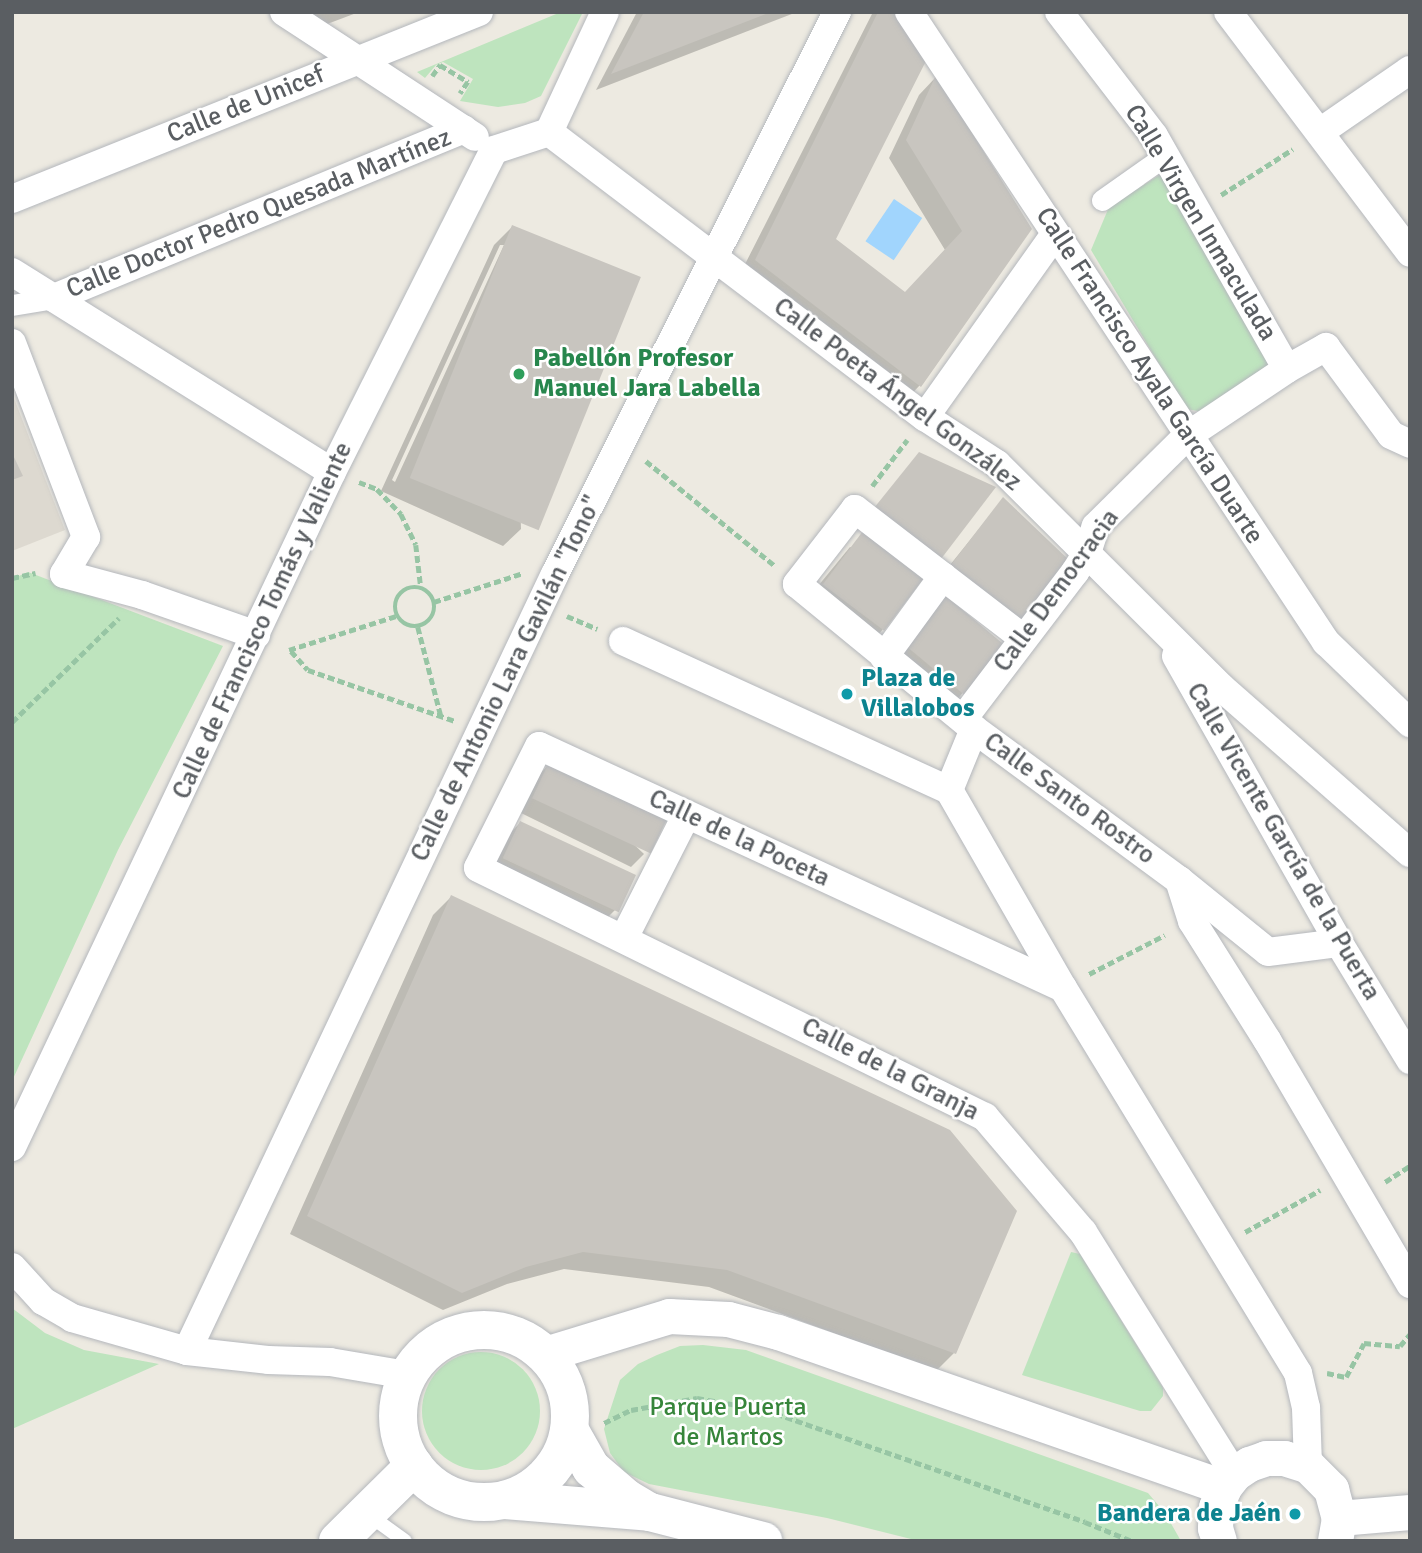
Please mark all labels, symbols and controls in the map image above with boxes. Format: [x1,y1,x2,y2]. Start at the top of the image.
street label: Calle de Unicef [163,59,329,151]
street label: Calle Virgen Inmaculada [1117,99,1283,347]
street label: Calle Doctor Pedro Quesada Martínez [62,122,456,306]
street label: Calle Francisco Ayala García Duarte [1028,202,1270,550]
street label: Calle Poeta Ángel González [767,292,1027,498]
place label: Pabellón Profesor Manuel Jara Labella [533,343,761,404]
marker: Pabellón Profesor Manuel Jara Labella [511,366,527,382]
street label: Calle de Francisco Tomás y Valiente [166,437,360,805]
street label: Calle de Antonio Lara Gavilán "Tono" [405,491,609,867]
street label: Calle Democracia [987,503,1127,679]
place label: Plaza de Villalobos [861,663,974,724]
street label: Calle Vicente García de la Puerta [1179,678,1387,1006]
marker: Plaza de Villalobos [839,686,855,702]
street label: Calle Santo Rostro [977,726,1161,872]
street label: Calle de la Poceta [643,783,835,895]
street label: Calle de la Granja [796,1012,984,1128]
park label: Parque Puerta de Martos [649,1392,807,1454]
place label: Bandera de Jaén [1097,1498,1281,1530]
marker: Bandera de Jaén [1287,1506,1303,1522]

